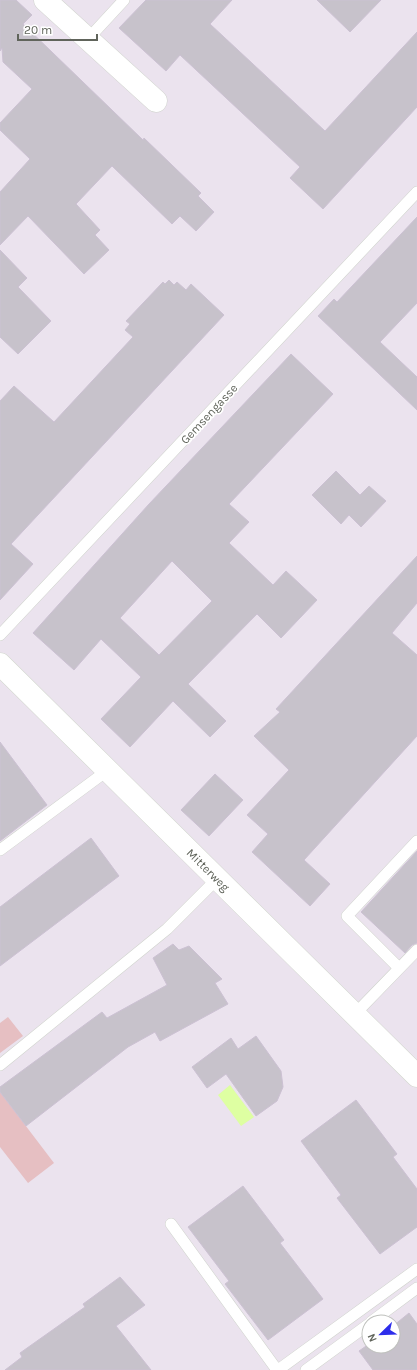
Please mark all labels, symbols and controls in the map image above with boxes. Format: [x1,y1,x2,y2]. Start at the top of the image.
scale bar [18,16,97,42]
text: 20 m [24,23,52,37]
street label: Gemsengasse [178,381,240,447]
street label: Mitterweg [184,846,233,895]
north arrow [361,1314,401,1354]
text: N [365,1332,380,1344]

